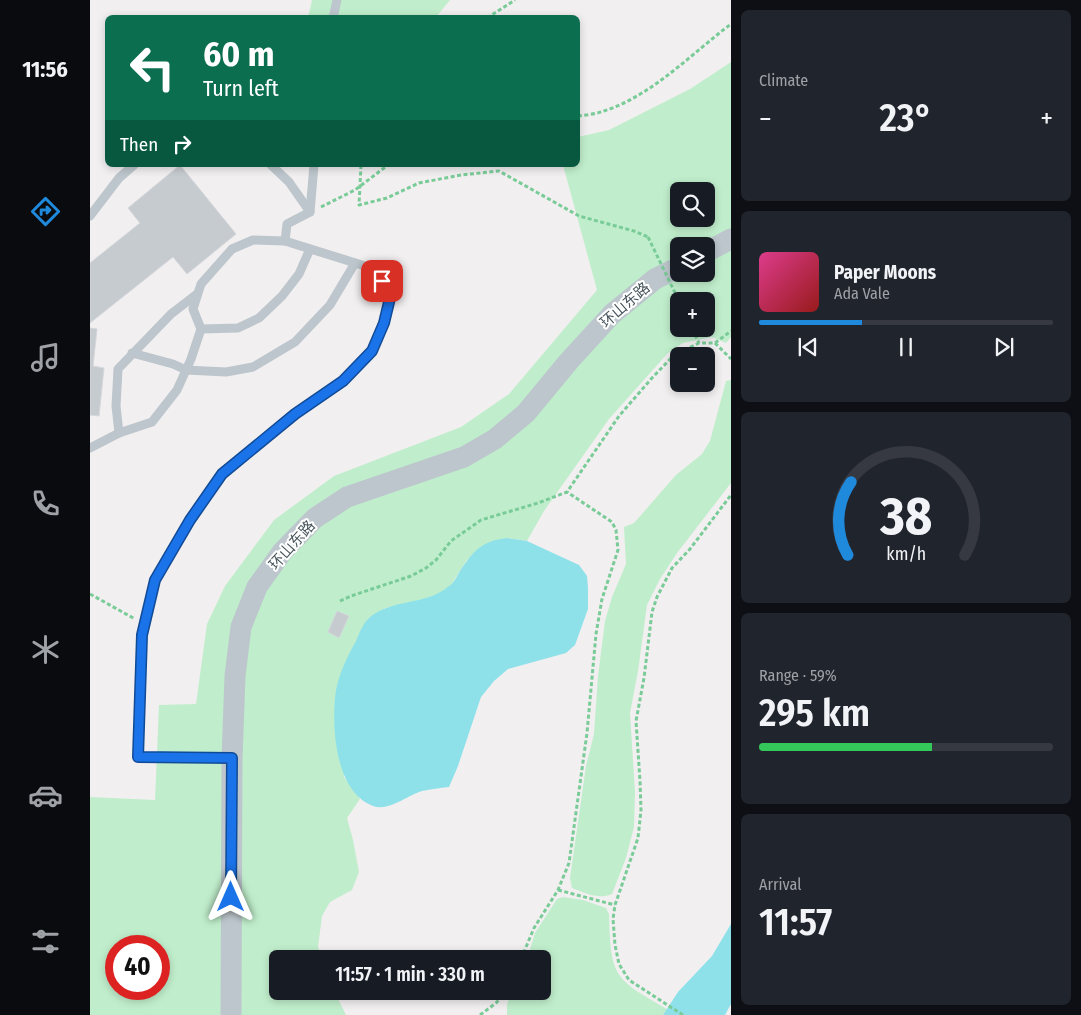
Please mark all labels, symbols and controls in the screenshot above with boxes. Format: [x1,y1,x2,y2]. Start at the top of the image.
text: 60 m [203,33,274,75]
icon: left [120,35,185,100]
text: 11:56 [22,56,68,83]
text: Climate [759,71,808,90]
text: Turn left [203,75,279,102]
text: 23° [879,95,932,141]
text: − [759,102,772,135]
text: + [1040,102,1053,135]
icon: right [168,130,196,158]
text: Then [120,133,158,156]
map controls [670,182,715,392]
button: search [670,182,715,227]
icon: directions [28,194,63,229]
button: layers [670,237,715,282]
pin [361,260,403,302]
text: Paper Moons [834,261,936,284]
icon: arrive [368,267,396,295]
street label: 环山东路 [596,279,654,331]
text: Ada Vale [834,284,890,303]
button: + [670,292,715,337]
icon: previous [794,333,822,361]
icon: pause [892,333,920,361]
icon: next [990,333,1018,361]
icon: music [28,340,63,375]
button: − [670,347,715,392]
text: 38 [879,485,932,548]
icon: phone [28,486,63,521]
street label: 环山东路 [265,517,319,573]
text: km/h [886,543,926,565]
icon: climate [28,632,63,667]
text: Range · 59% [759,666,837,685]
text: 295 km [759,690,870,736]
icon: car [28,778,63,813]
position arrow [204,870,256,922]
text: Arrival [759,875,801,894]
text: 11:57 [759,899,832,945]
icon: filters [28,924,63,959]
speed limit sign: 40 [105,935,170,1000]
text: 11:57 · 1 min · 330 m [335,963,485,986]

